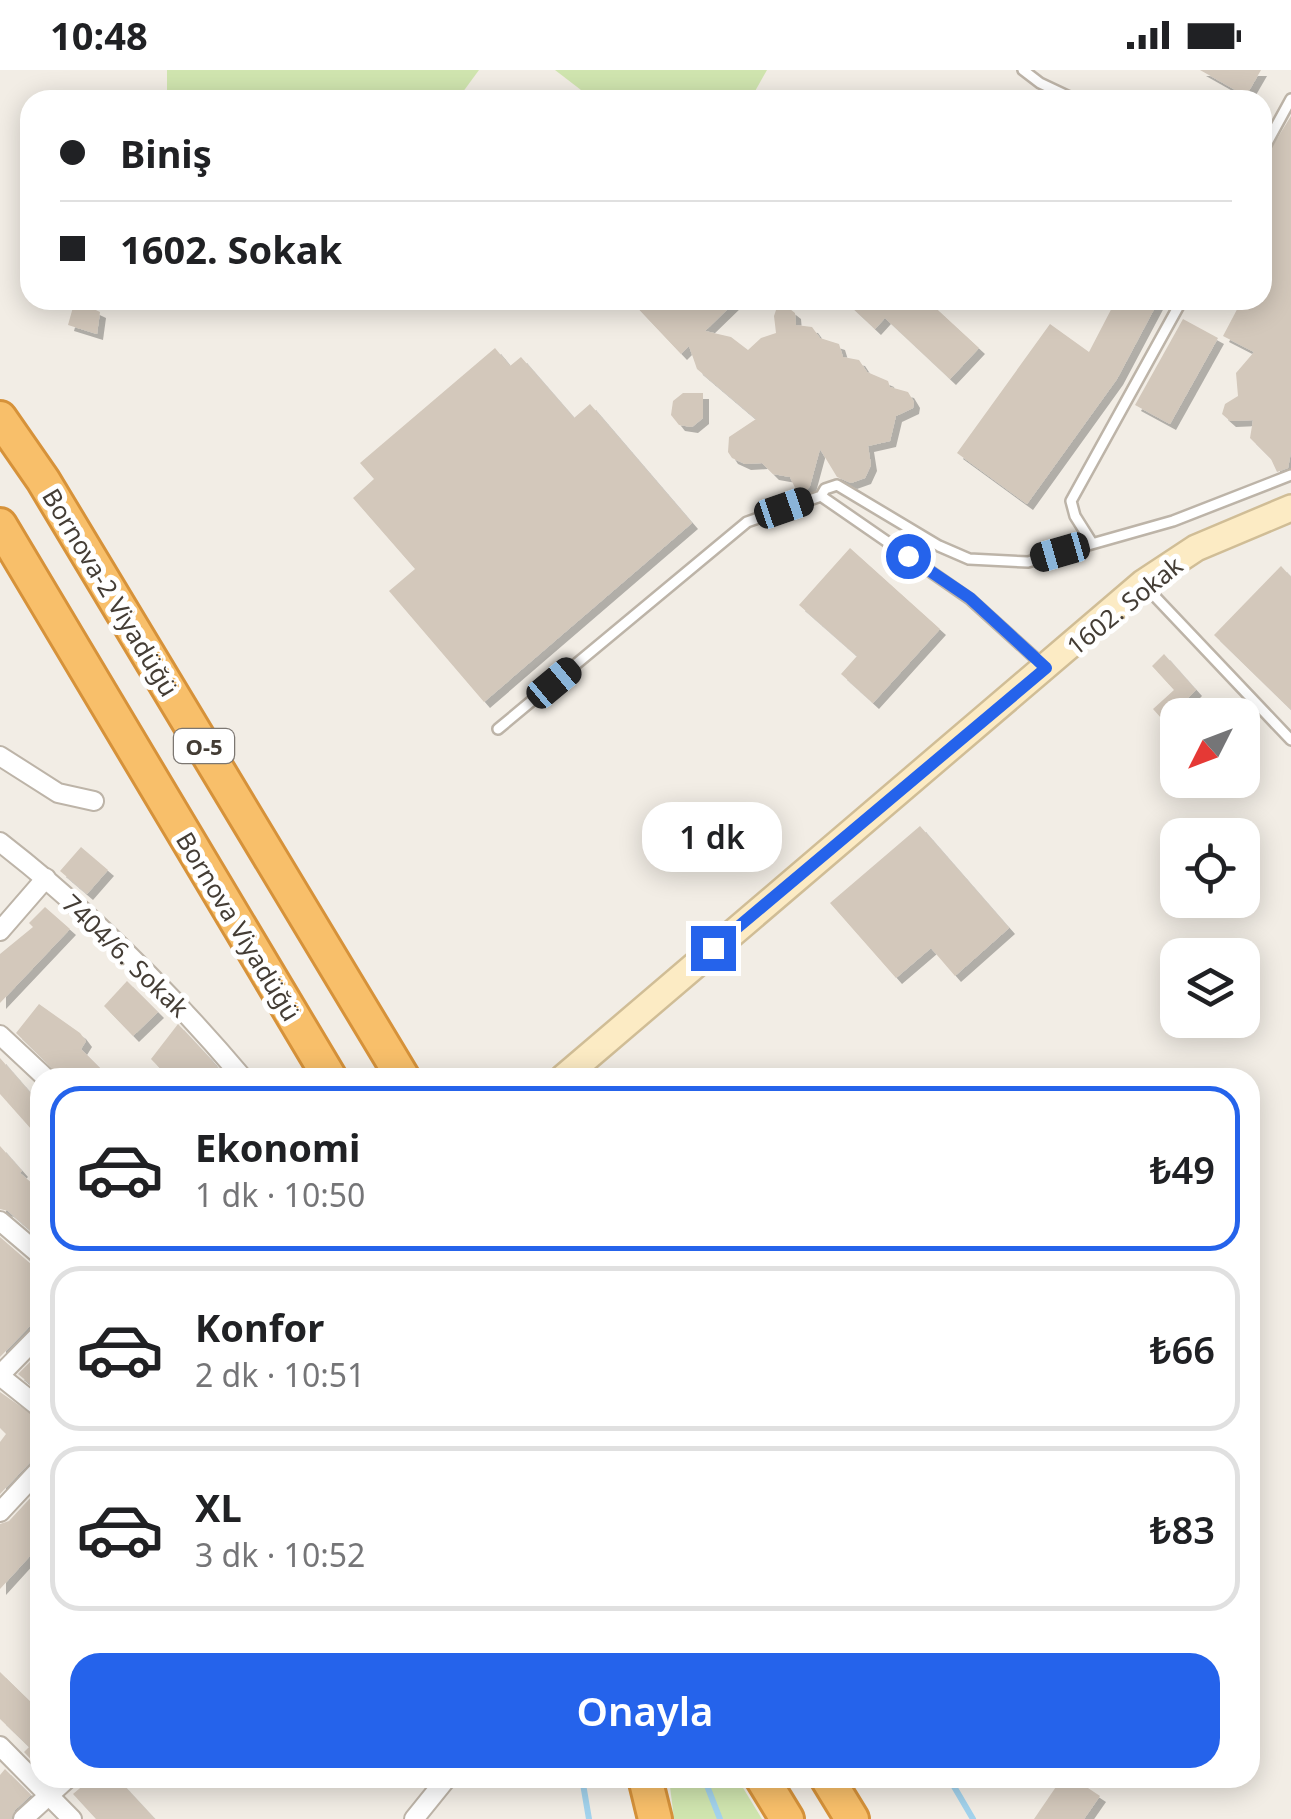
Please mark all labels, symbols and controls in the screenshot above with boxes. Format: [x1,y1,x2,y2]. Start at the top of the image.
text: 10:48 [50,9,148,61]
text: Biniş [120,127,212,179]
text: 1602. Sokak [120,223,342,275]
street label: Bornova-2 Viyadüğü [35,482,187,702]
car [751,484,817,532]
car [1027,529,1093,575]
route start [886,534,931,579]
street label: 1602. Sokak [1059,547,1190,662]
car [521,652,587,714]
north arrow [1160,698,1260,798]
map controls [1160,698,1260,1038]
road number: O-5 [174,729,234,763]
callout: 1 dk [643,803,783,873]
text: 1 dk [679,815,745,858]
button: locate [1160,818,1260,918]
street label: Bornova Viyadüğü [169,825,309,1027]
street label: 7404/6. Sokak [55,886,197,1024]
route end [691,926,736,971]
button: layers [1160,938,1260,1038]
text: Ekonomi [195,1121,360,1173]
icon: car [75,1124,165,1214]
text: ₺49 [1150,1143,1215,1195]
text: 1 dk · 10:50 [195,1173,365,1216]
text: Konfor [195,1301,324,1353]
icon: car [75,1304,165,1394]
text: ₺66 [1150,1323,1215,1375]
text: 2 dk · 10:51 [195,1353,365,1396]
text: XL [195,1481,242,1533]
icon: car [75,1484,165,1574]
text: ₺83 [1150,1503,1215,1555]
text: 3 dk · 10:52 [195,1533,365,1576]
button: Onayla [70,1653,1220,1768]

